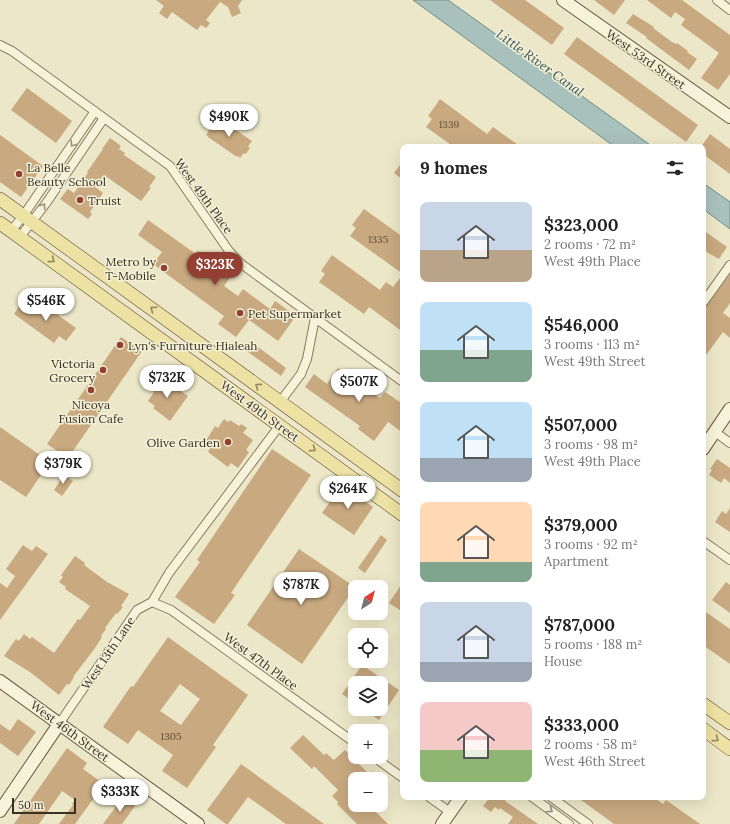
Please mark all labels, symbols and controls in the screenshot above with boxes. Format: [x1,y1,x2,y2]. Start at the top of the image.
water label: Little River Canal [493,26,587,101]
street label: West 53rd Street [603,26,689,92]
pin: $490K [201,104,257,138]
text: $490K [209,108,249,125]
house number: 1339 [439,118,459,131]
one-way arrow [71,139,78,146]
street label: West 49th Place [172,155,237,237]
text: 9 homes [420,157,487,179]
icon: filters [664,157,686,179]
place label: La Belle Beauty School [27,160,106,189]
marker: La Belle Beauty School [14,169,24,179]
place label: Truist [88,193,122,208]
marker: Truist [75,195,85,205]
one-way arrow [38,204,45,211]
text: $323,000 [544,214,619,236]
icon: home [452,218,500,266]
house number: 1335 [368,233,388,246]
text: 2 rooms · 72 m² [544,236,636,253]
pin: $323K [187,252,243,286]
text: West 49th Place [544,253,641,270]
place label: Metro by T-Mobile [105,254,157,283]
one-way arrow [47,255,54,262]
text: $323K [196,256,234,273]
marker: Metro by T-Mobile [159,263,169,273]
pin: $546K [18,288,74,322]
text: $546K [27,292,65,309]
place label: Pet Supermarket [248,306,342,321]
one-way arrow [150,307,157,314]
marker: Pet Supermarket [235,308,245,318]
text: $546,000 [544,314,619,336]
icon: home [452,318,500,366]
text: 3 rooms · 113 m² [544,336,640,353]
place label: Lyn's Furniture Hialeah [128,338,258,353]
marker: Lyn's Furniture Hialeah [115,340,125,350]
text: West 49th Street [544,353,646,370]
place label: Victoria Grocery [49,356,96,385]
marker: Victoria Grocery [98,365,108,375]
pin: $732K [139,365,195,399]
text: $732K [148,369,186,386]
pin: $507K [331,369,387,403]
text: $507K [340,373,378,390]
street label: West 49th Street [218,377,303,445]
one-way arrow [255,383,262,391]
marker: Nicoya Fusion Cafe [86,385,96,395]
place label: Nicoya Fusion Cafe [58,397,124,426]
text: $507,000 [544,414,617,436]
icon: home [452,418,500,466]
place label: Olive Garden [147,435,220,450]
text: 3 rooms · 98 m² [544,436,638,453]
marker: Olive Garden [223,437,233,447]
one-way arrow [309,445,316,452]
pin: $379K [35,451,91,485]
text: West 49th Place [544,453,641,470]
text: $379K [44,455,82,472]
pin: $264K [320,476,376,510]
text: $264K [329,480,367,497]
text: $379,000 [544,514,617,536]
icon: home [452,518,500,566]
text: 3 rooms · 92 m² [544,536,638,553]
text: Apartment [544,553,609,570]
pin: $787K [273,572,329,606]
text: $787K [283,576,319,593]
north arrow [348,580,388,620]
map controls [348,580,388,812]
street label: West 13th Lane [78,613,138,692]
text: $787,000 [544,614,615,636]
icon: home [452,618,500,666]
button: locate [348,628,388,668]
street label: West 47th Place [221,629,301,693]
text: 5 rooms · 188 m² [544,636,642,653]
text: House [544,653,582,670]
button: layers [348,676,388,716]
street label: West 46th Street [28,697,113,765]
text: $333,000 [544,714,619,736]
icon: home [452,718,500,766]
button: + [348,724,388,764]
house number: 1305 [161,730,181,743]
one-way arrow [712,734,719,741]
text: 2 rooms · 58 m² [544,736,637,753]
text: West 46th Street [544,753,646,770]
button: − [348,772,388,812]
pin: $333K [92,779,148,813]
text: $333K [101,783,139,800]
scale bar [12,796,76,815]
text: 50 m [18,798,44,812]
one-way arrow [546,806,553,813]

